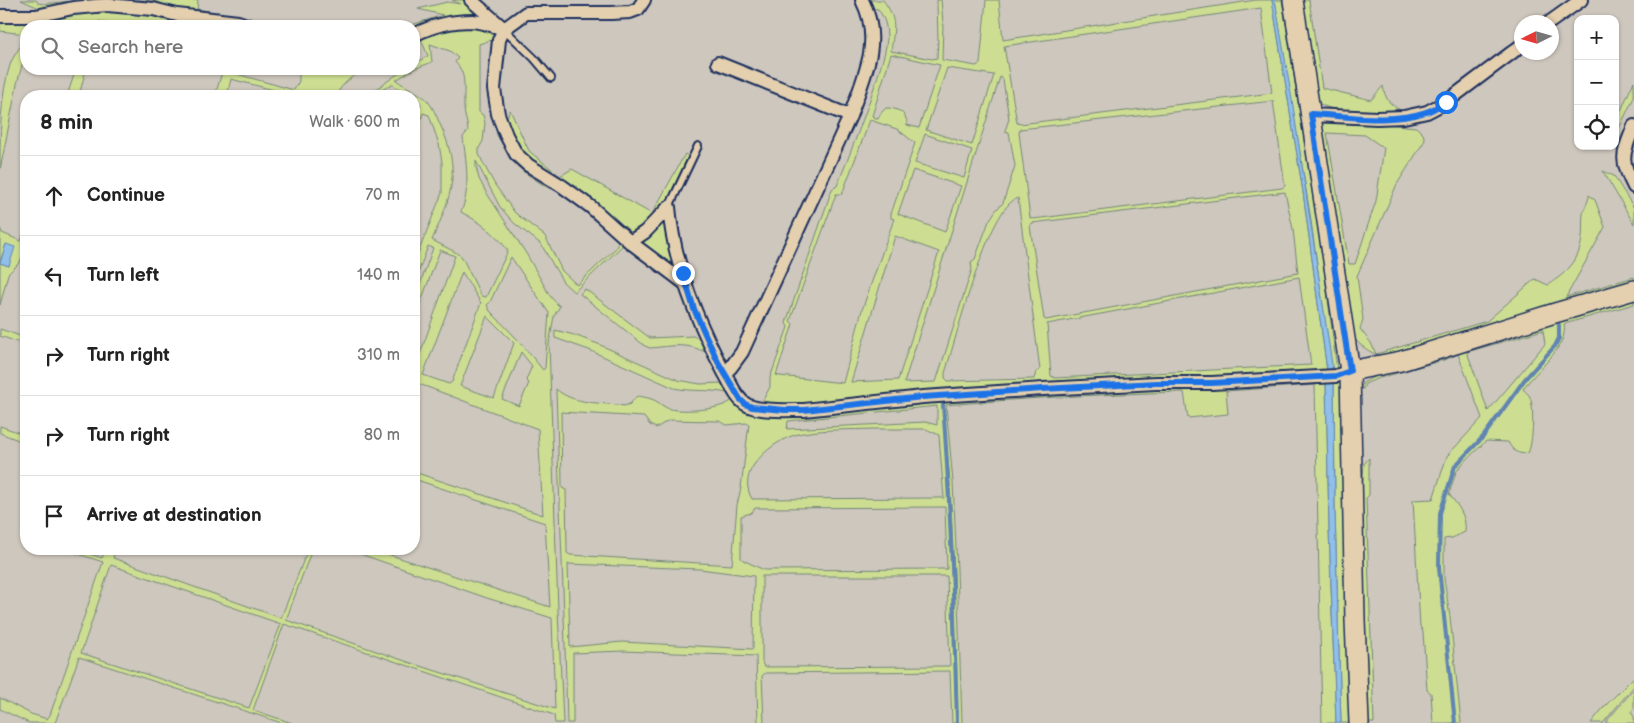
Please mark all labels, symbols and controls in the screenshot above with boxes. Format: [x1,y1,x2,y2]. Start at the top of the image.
north arrow [1514,15,1559,60]
map controls [1574,15,1619,150]
button: + [1574,15,1619,60]
search box [20,20,420,75]
icon: search [38,34,66,62]
text: Search here [78,36,183,59]
button: − [1574,60,1619,105]
route start [1435,91,1458,114]
button: locate [1574,105,1619,150]
text: 8 min [40,110,93,135]
text: Walk · 600 m [309,113,400,132]
icon: ahead [40,182,68,210]
text: Continue [87,184,165,207]
text: 70 m [365,186,400,205]
icon: left [40,262,68,290]
route end [672,262,695,285]
text: Turn left [87,264,159,287]
text: 140 m [357,266,400,285]
icon: right [40,342,68,370]
text: Turn right [87,344,170,367]
text: 310 m [357,346,400,365]
icon: right [40,422,68,450]
text: Turn right [87,424,170,447]
text: 80 m [364,426,400,445]
icon: arrive [40,502,68,530]
text: Arrive at destination [87,504,262,527]

